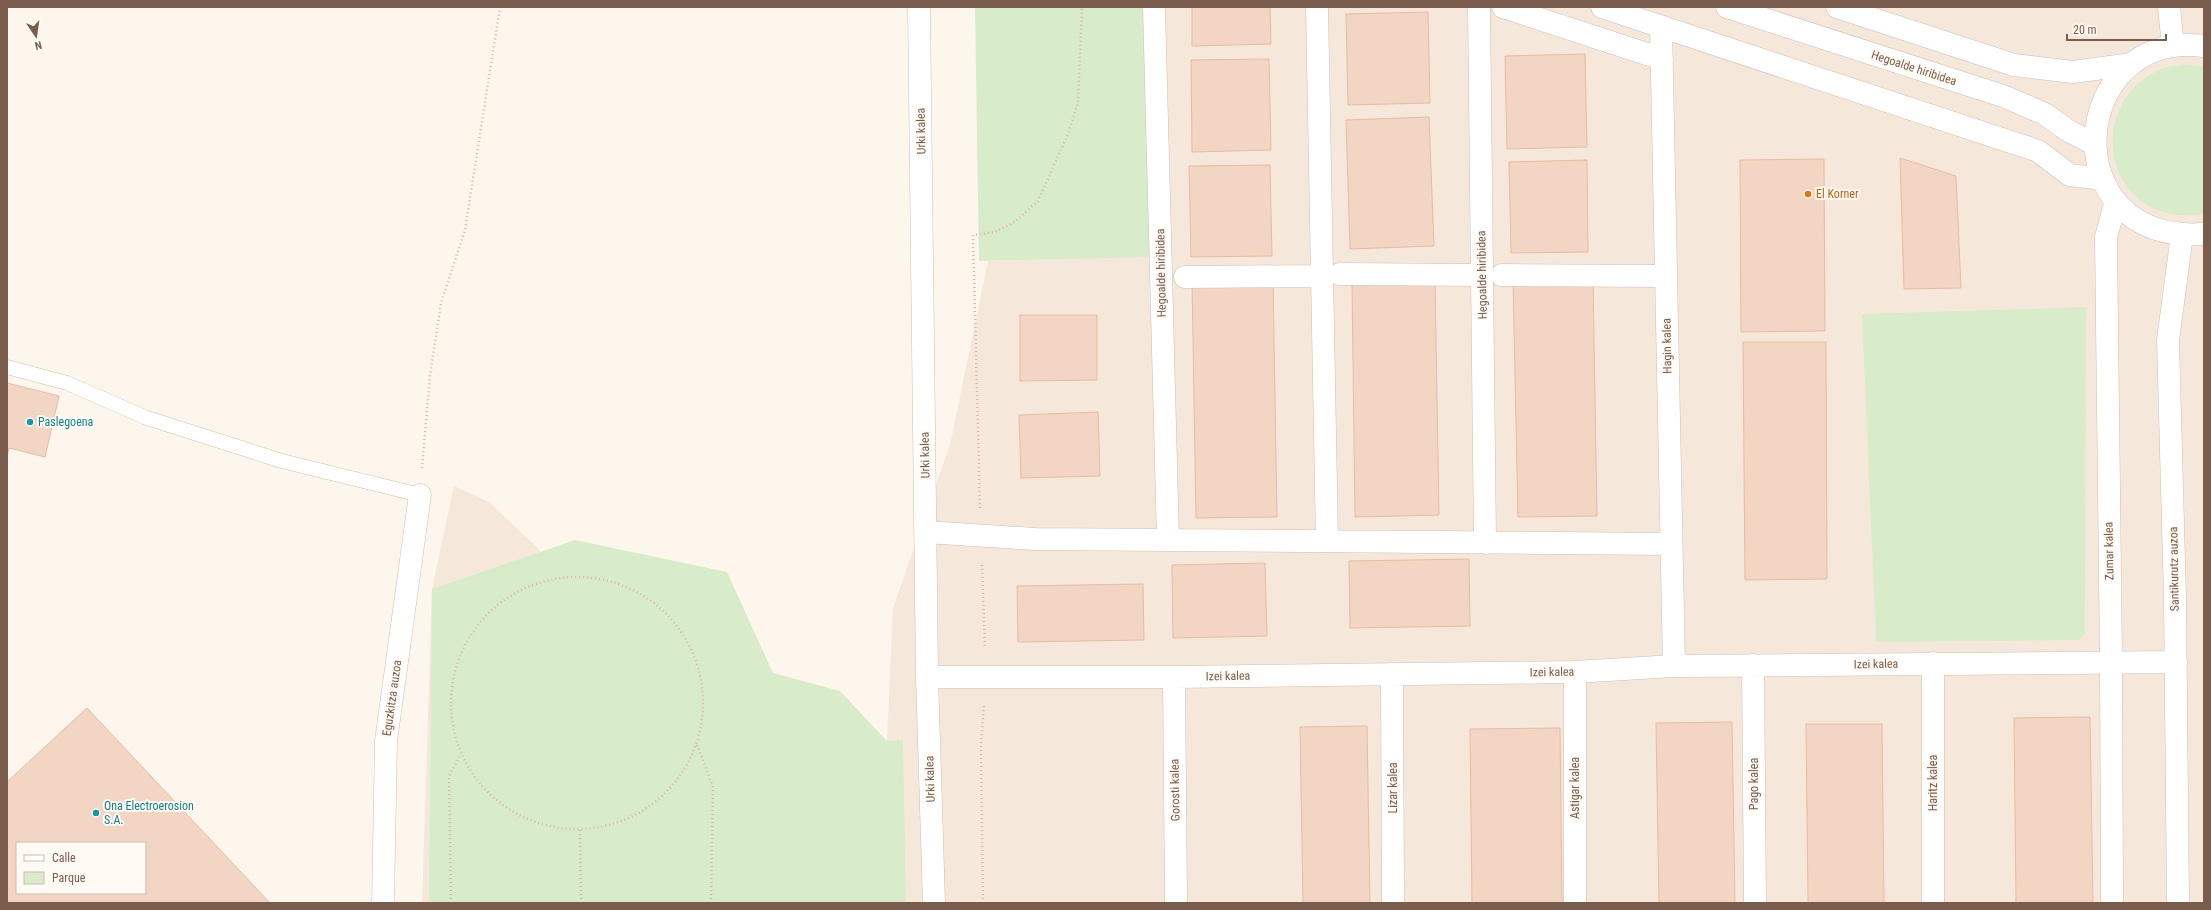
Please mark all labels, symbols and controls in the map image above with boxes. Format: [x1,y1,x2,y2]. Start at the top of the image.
north arrow [16,16,56,56]
scale bar [2067,16,2166,42]
text: 20 m [2073,23,2097,37]
text: N [33,38,43,52]
street label: Hegoalde hiribidea [1870,48,1959,88]
street label: Urki kalea [914,107,928,154]
place label: El Korner [1816,187,1859,201]
marker: El Korner [1803,189,1813,199]
street label: Hegoalde hiribidea [1153,228,1169,318]
street label: Hegoalde hiribidea [1474,230,1490,320]
street label: Hagin kalea [1660,318,1674,374]
place label: Paslegoena [38,415,94,429]
marker: Paslegoena [25,417,35,427]
street label: Urki kalea [918,431,932,478]
street label: Zumar kalea [2101,521,2117,580]
street label: Santikurutz auzoa [2166,526,2182,612]
street label: Izei kalea [1854,657,1899,671]
street label: Eguzkitza auzoa [380,659,404,737]
street label: Izei kalea [1530,665,1575,679]
street label: Izei kalea [1206,669,1251,683]
street label: Urki kalea [922,755,938,803]
street label: Haritz kalea [1926,755,1940,811]
street label: Astigar kalea [1568,757,1582,819]
street label: Gorosti kalea [1167,758,1183,821]
street label: Pago kalea [1747,758,1761,810]
street label: Lizar kalea [1386,762,1400,814]
place label: Ona Electroerosion S.A. [104,799,194,827]
marker: Ona Electroerosion S.A. [91,808,101,818]
legend [16,842,146,894]
text: Calle [52,851,76,865]
text: Parque [52,871,86,885]

